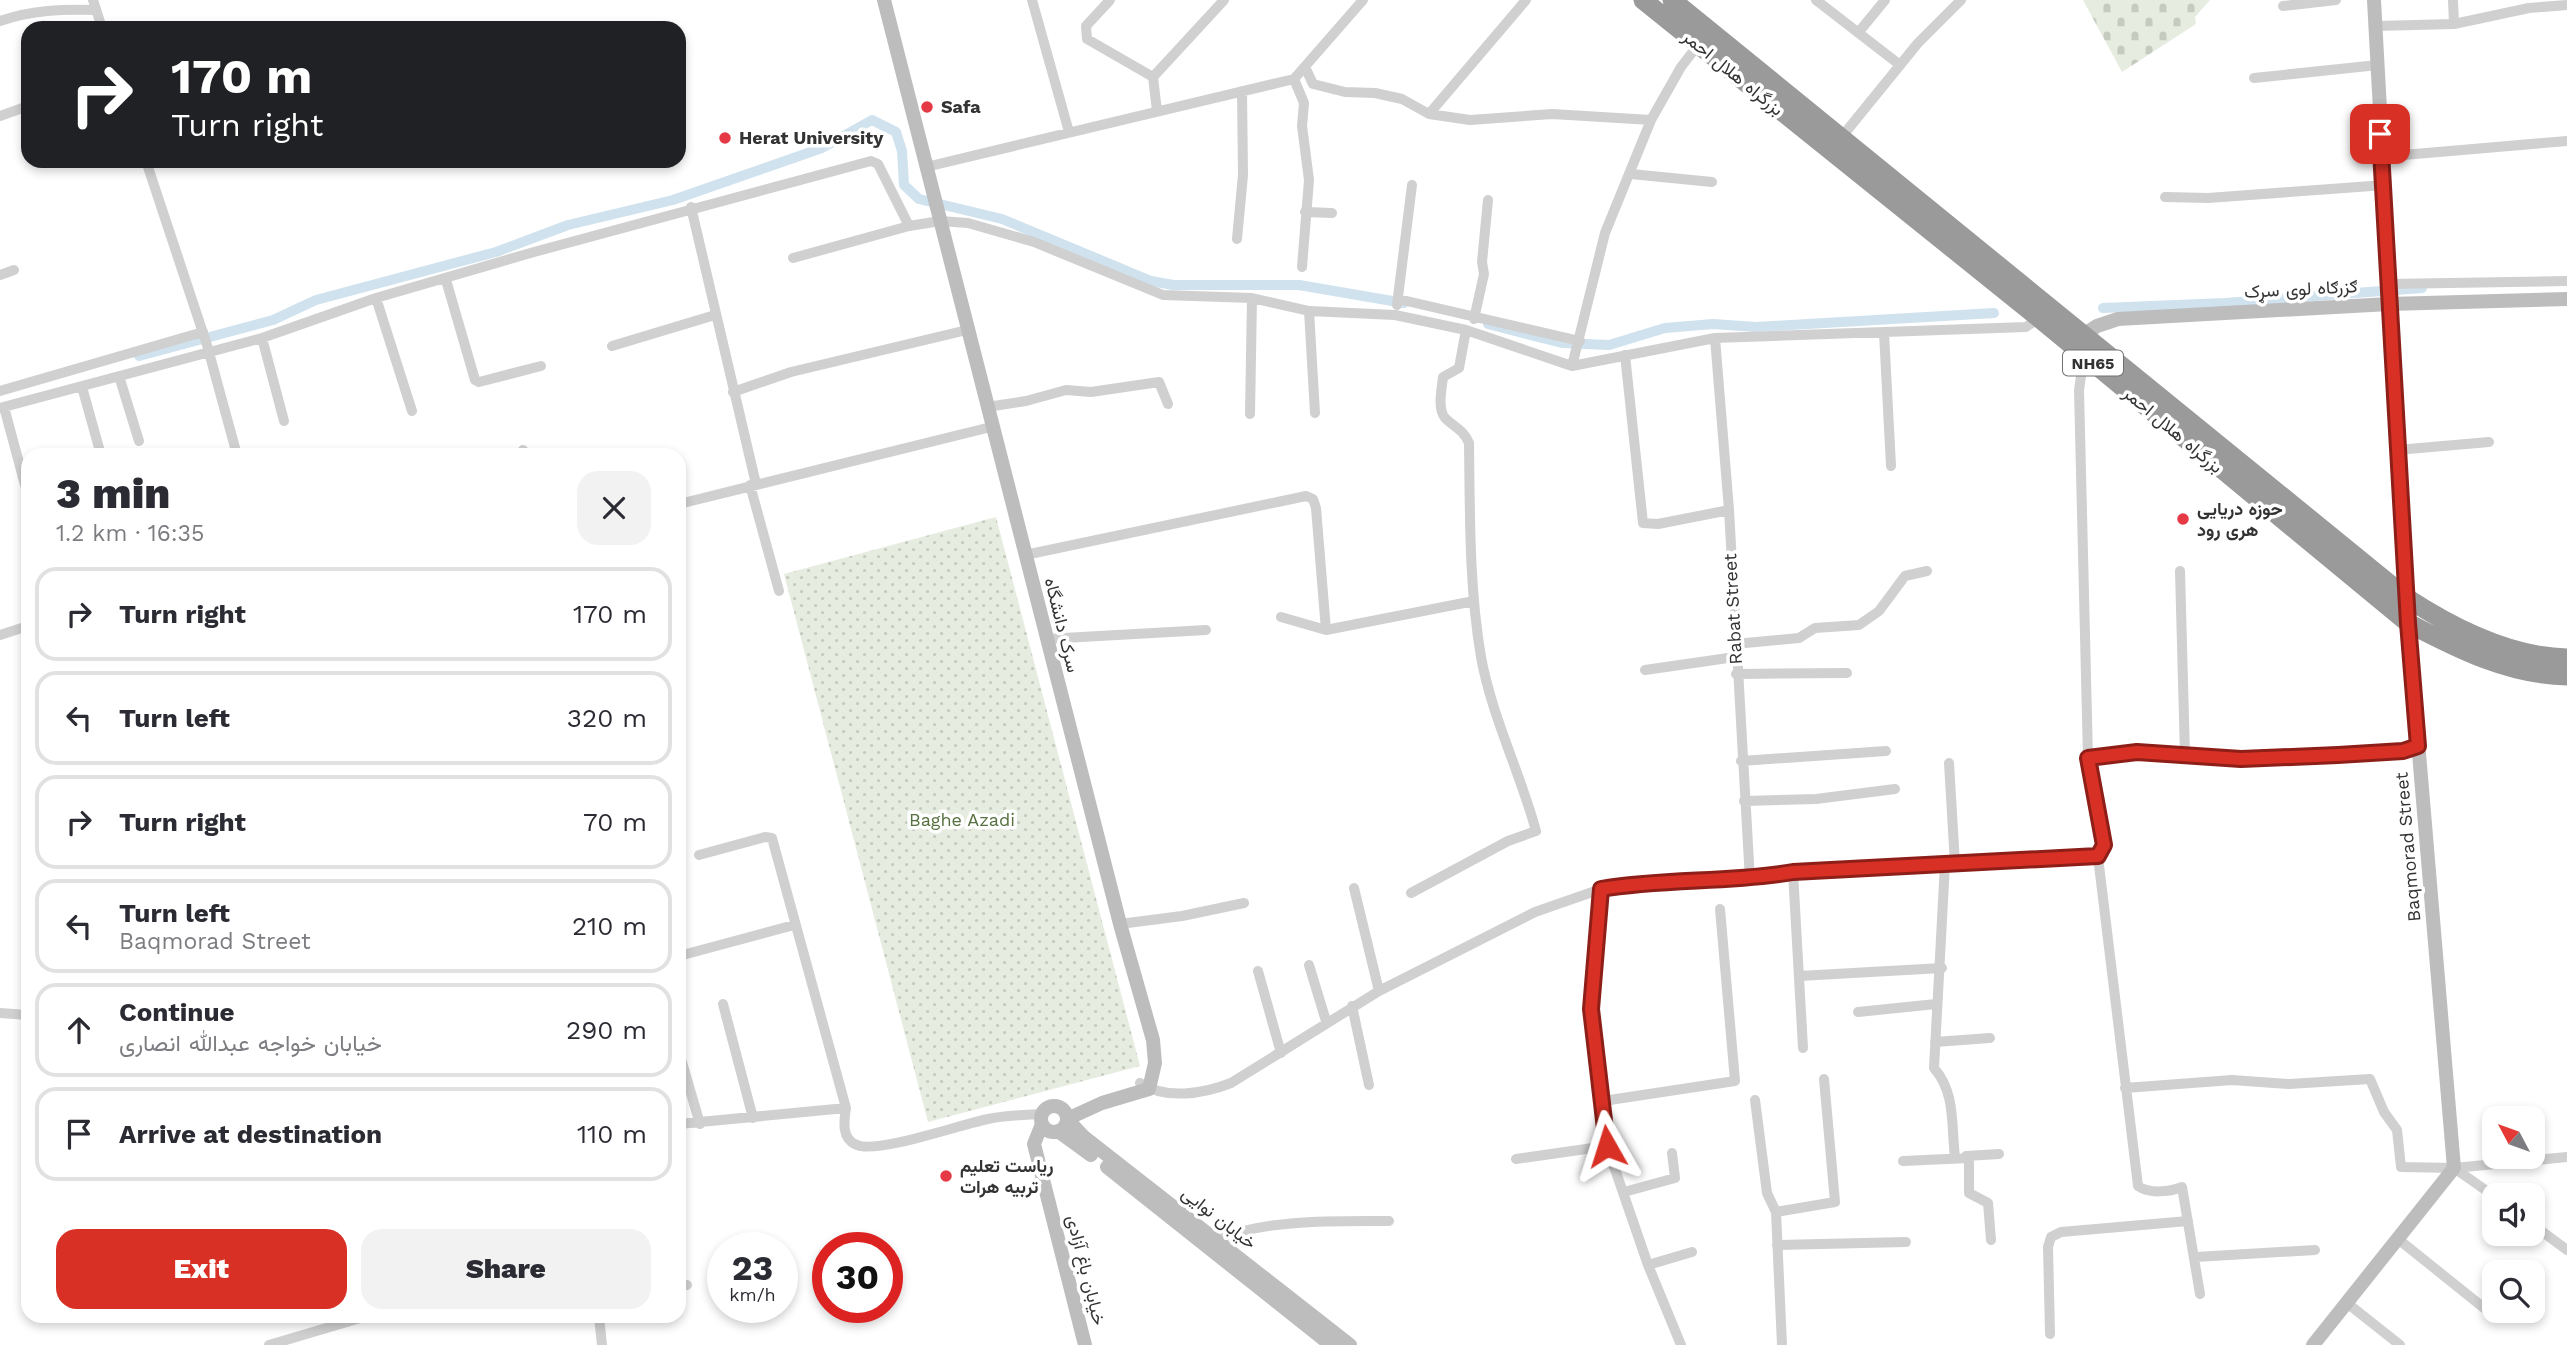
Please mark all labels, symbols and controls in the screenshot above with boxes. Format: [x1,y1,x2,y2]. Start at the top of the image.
street label: بزرگراه هلال احمر [1677,25,1788,120]
text: 170 m [171,47,312,105]
icon: right [56,49,147,140]
place label: Safa [941,96,981,117]
marker: Safa [919,99,935,115]
pin [2350,104,2410,164]
text: Turn right [171,106,323,144]
icon: arrive [2361,115,2399,153]
place label: Herat University [739,127,884,148]
marker: Herat University [717,130,733,146]
street label: ګزرګاه لوی سړک [2244,275,2358,304]
road number: NH65 [2063,350,2123,376]
street label: بزرگراه هلال احمر [2118,381,2227,478]
text: 3 min [56,469,170,518]
button: close [577,471,651,545]
place label: حوزه دریایی هری رود [2197,498,2283,541]
marker: حوزه دریایی هری رود [2175,511,2191,527]
text: 1.2 km · 16:35 [56,520,204,547]
street label: Rabat Street [1719,553,1746,665]
street label: سرک دانشگاه [1040,575,1084,675]
icon: right [60,595,98,633]
text: Turn right [119,599,246,629]
text: 170 m [573,599,647,629]
icon: left [60,699,98,737]
text: Turn left [119,703,230,733]
text: 320 m [567,703,647,733]
street label: Baqmorad Street [2390,771,2425,923]
icon: right [60,803,98,841]
text: Turn right [119,807,246,837]
text: 70 m [583,807,647,837]
park label: Baghe Azadi [909,809,1015,830]
text: Turn left [119,898,230,928]
icon: left [60,907,98,945]
text: 210 m [572,911,647,941]
text: Baqmorad Street [119,928,311,955]
text: Continue [119,997,235,1027]
icon: ahead [60,1011,98,1049]
text: 290 m [566,1015,647,1045]
text: خیابان خواجه عبدالله انصاری [119,1030,382,1057]
north arrow [2482,1106,2544,1169]
map controls [2482,1106,2545,1323]
position arrow [1570,1109,1644,1183]
icon: arrive [60,1115,98,1153]
text: Arrive at destination [119,1119,382,1149]
text: 110 m [577,1119,647,1149]
place label: ریاست تعلیم تربیه هرات [960,1155,1054,1198]
marker: ریاست تعلیم تربیه هرات [938,1168,954,1184]
street label: خیابان نوایی [1177,1182,1261,1254]
button: sound [2482,1183,2545,1246]
street label: خیابان باغ آزادی [1061,1213,1110,1328]
button: Exit [56,1229,347,1309]
button: Share [361,1229,651,1309]
speed limit sign: 30 [812,1232,903,1323]
text: 23 [732,1247,773,1289]
button: search [2482,1260,2545,1323]
text: km/h [729,1284,776,1305]

